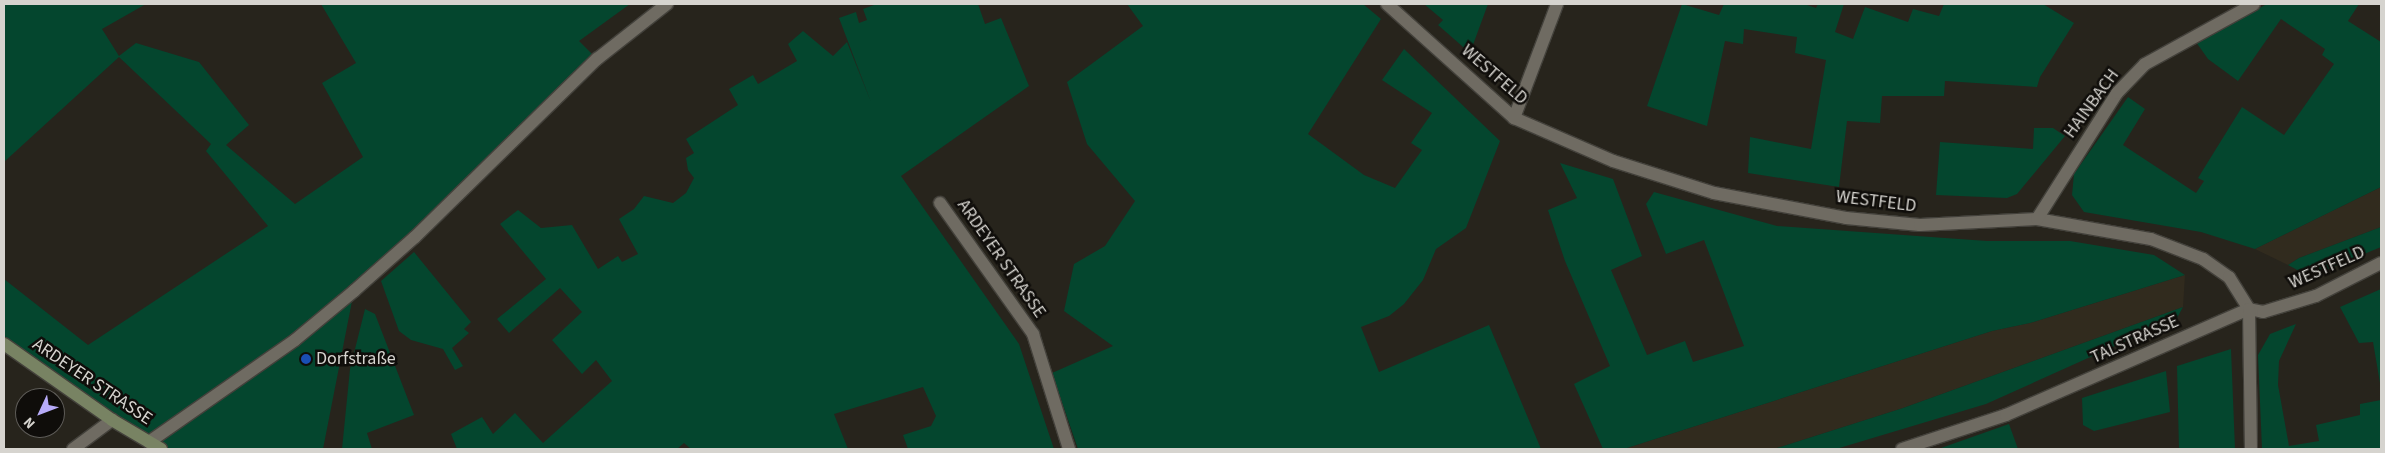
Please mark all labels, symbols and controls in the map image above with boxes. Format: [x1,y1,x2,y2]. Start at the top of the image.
street label: WESTFELD [1456,40,1532,110]
street label: HAINBACH [2060,65,2124,143]
street label: WESTFELD [1835,186,1917,218]
street label: ARDEYER STRASSE [952,196,1050,322]
street label: WESTFELD [2286,242,2368,294]
street label: TALSTRASSE [2088,311,2182,369]
street label: ARDEYER STRASSE [28,334,156,430]
place label: Dorfstraße [316,348,396,370]
marker: Dorfstraße [300,353,312,365]
north arrow [15,388,65,438]
text: N [19,412,40,433]

